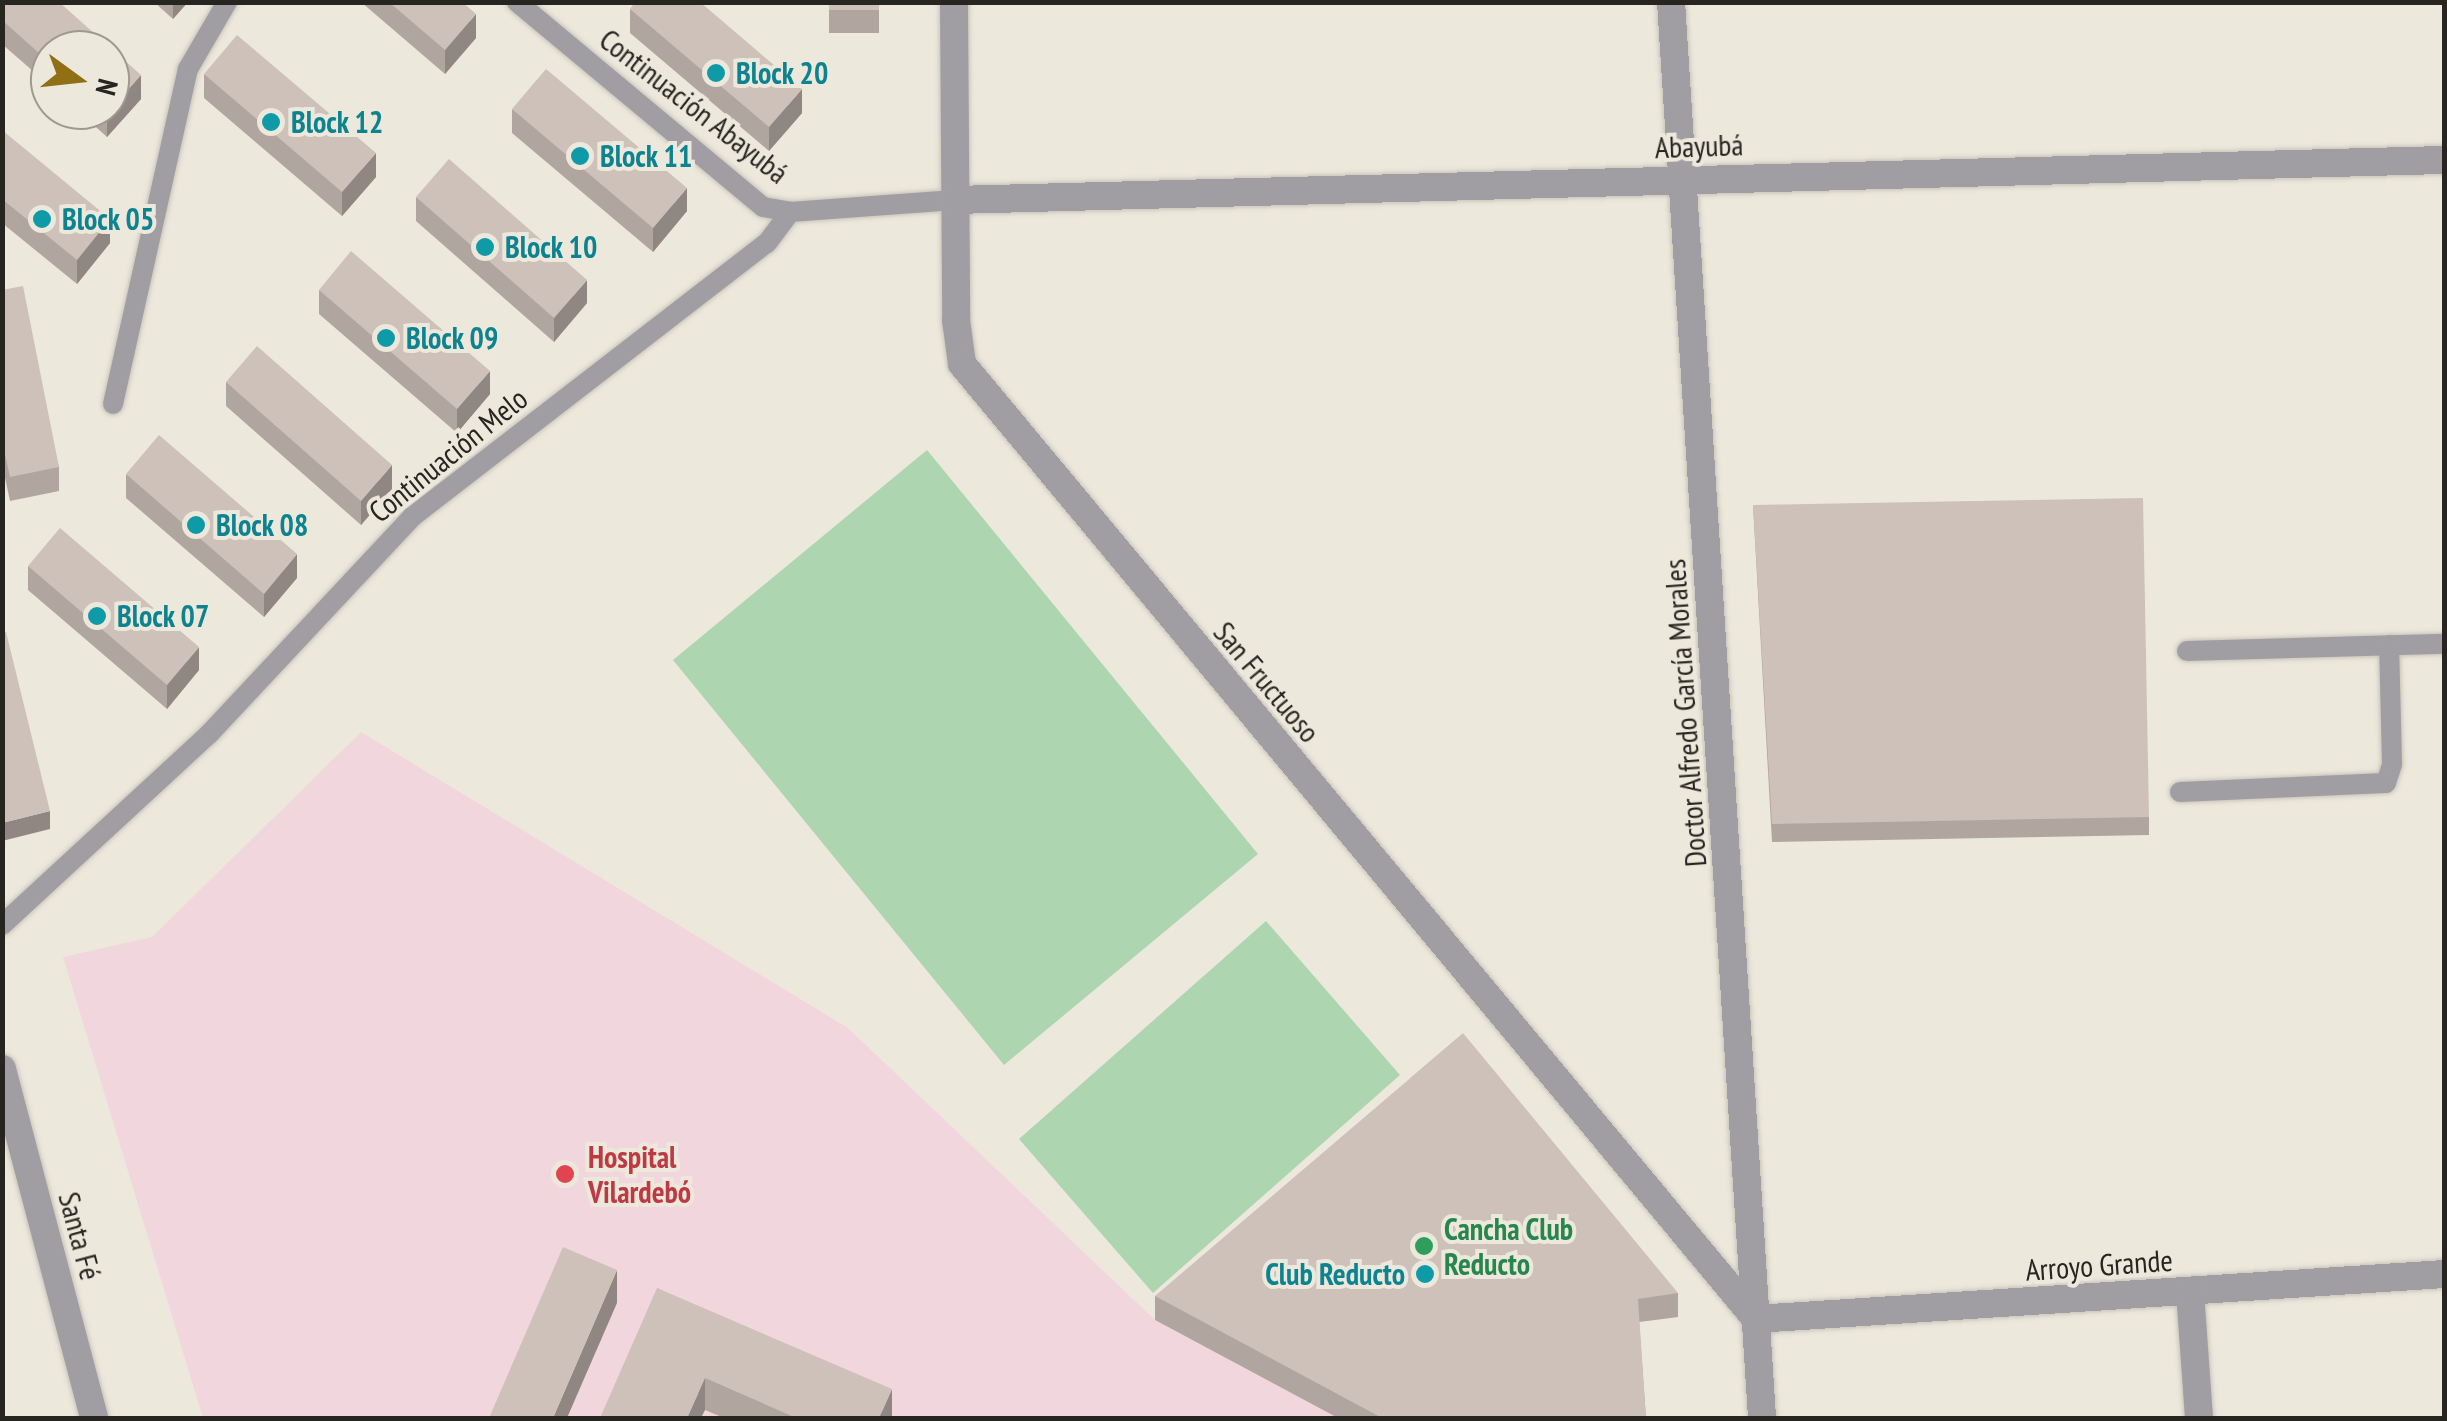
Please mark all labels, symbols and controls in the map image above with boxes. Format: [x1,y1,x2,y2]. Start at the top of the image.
street label: Continuación Abayubá [592,21,796,191]
north arrow [30,30,130,130]
place label: Block 20 [736,55,829,91]
marker: Block 20 [705,62,727,84]
text: N [88,75,127,99]
place label: Block 12 [291,104,384,140]
marker: Block 12 [260,111,282,133]
street label: Abayubá [1654,126,1744,166]
place label: Block 11 [600,138,693,174]
marker: Block 11 [569,145,591,167]
place label: Block 05 [62,201,155,237]
marker: Block 05 [31,208,53,230]
place label: Block 10 [505,229,598,265]
marker: Block 10 [474,236,496,258]
place label: Block 09 [406,320,499,356]
marker: Block 09 [375,327,397,349]
street label: Continuación Melo [362,380,534,530]
place label: Block 08 [216,507,309,543]
marker: Block 08 [185,514,207,536]
street label: Doctor Alfredo García Morales [1656,558,1714,868]
place label: Block 07 [117,598,210,634]
marker: Block 07 [86,605,108,627]
street label: San Fructuoso [1206,615,1328,749]
place label: Hospital Vilardebó [588,1139,691,1210]
marker: Hospital Vilardebó [552,1161,578,1187]
street label: Santa Fé [51,1188,109,1284]
place label: Cancha Club Reducto [1444,1211,1574,1282]
marker: Cancha Club Reducto [1413,1235,1435,1257]
street label: Arroyo Grande [2024,1242,2174,1288]
place label: Club Reducto [1265,1256,1405,1292]
marker: Club Reducto [1414,1263,1436,1285]

